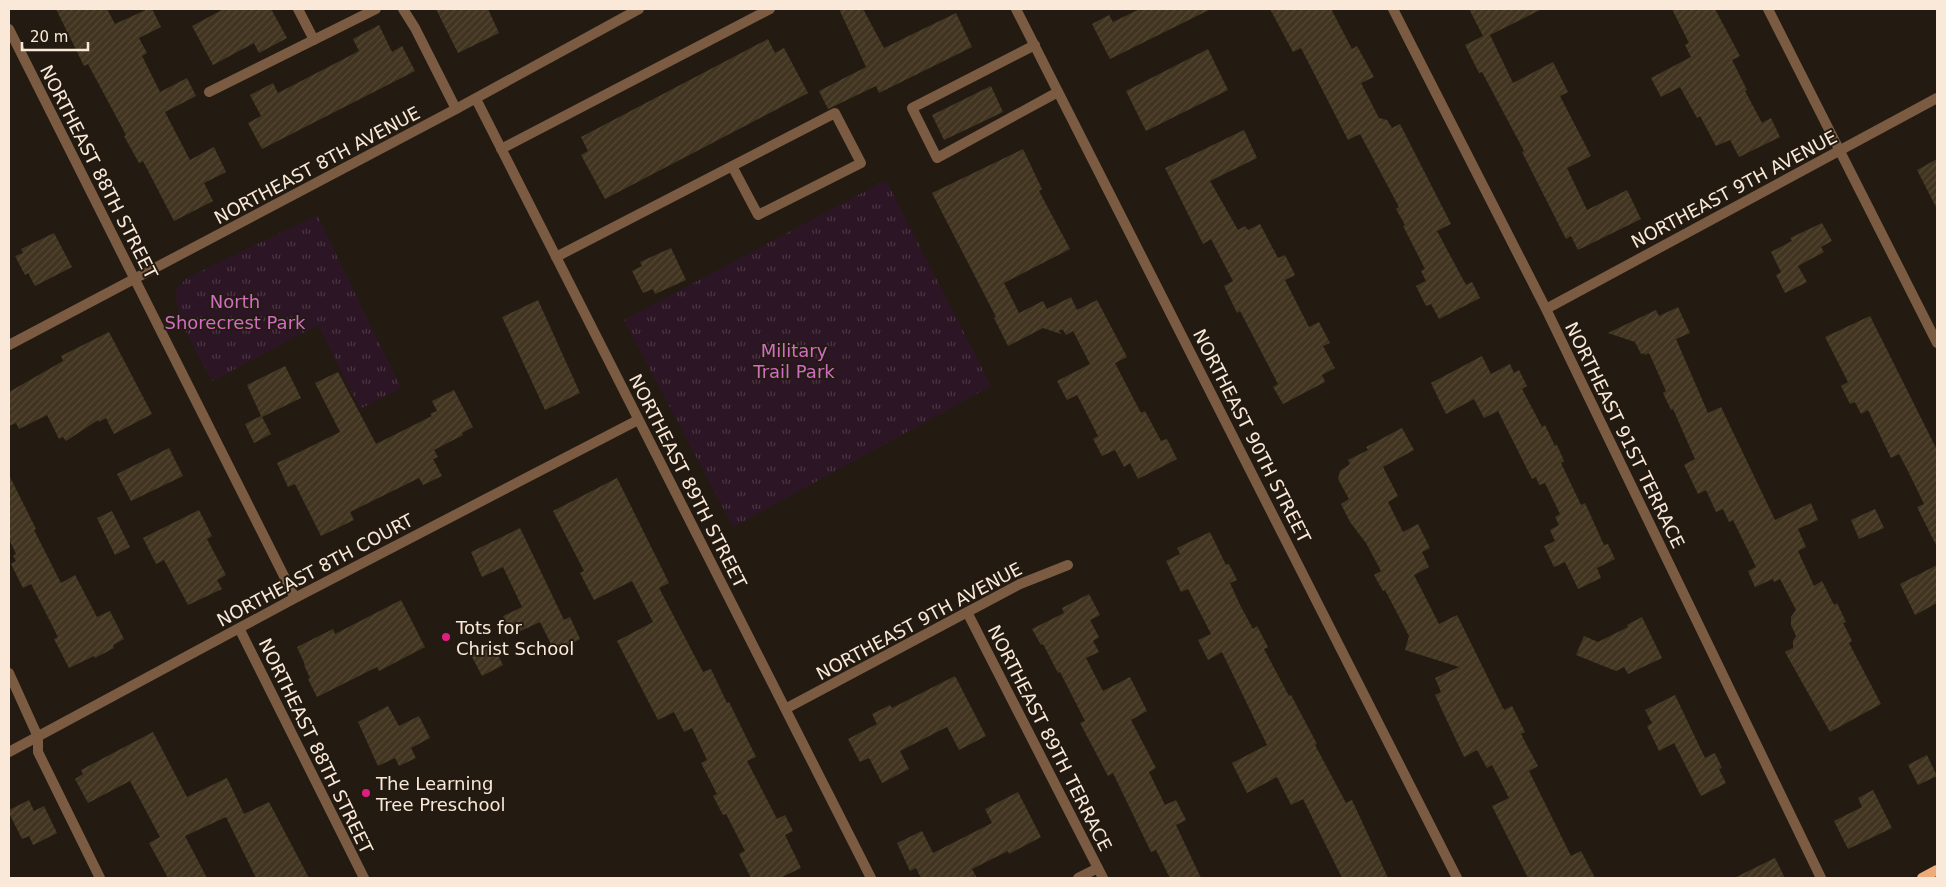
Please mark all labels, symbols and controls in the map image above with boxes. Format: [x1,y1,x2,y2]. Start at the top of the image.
scale bar [22,20,89,52]
text: 20 m [30,28,68,46]
street label: NORTHEAST 88TH STREET [36,62,163,283]
street label: NORTHEAST 8TH AVENUE [211,102,423,228]
street label: NORTHEAST 9TH AVENUE [1628,126,1840,252]
park label: North Shorecrest Park [165,291,306,333]
street label: NORTHEAST 91ST TERRACE [1561,319,1689,551]
street label: NORTHEAST 90TH STREET [1189,326,1316,547]
park label: Military Trail Park [752,340,835,382]
street label: NORTHEAST 89TH STREET [625,371,752,592]
street label: NORTHEAST 8TH COURT [213,509,417,631]
street label: NORTHEAST 9TH AVENUE [813,558,1025,684]
place label: Tots for Christ School [455,617,574,659]
street label: NORTHEAST 89TH TERRACE [984,621,1116,855]
marker: Tots for Christ School [440,631,452,643]
street label: NORTHEAST 88TH STREET [255,635,378,858]
place label: The Learning Tree Preschool [375,773,506,815]
marker: The Learning Tree Preschool [360,787,372,799]

